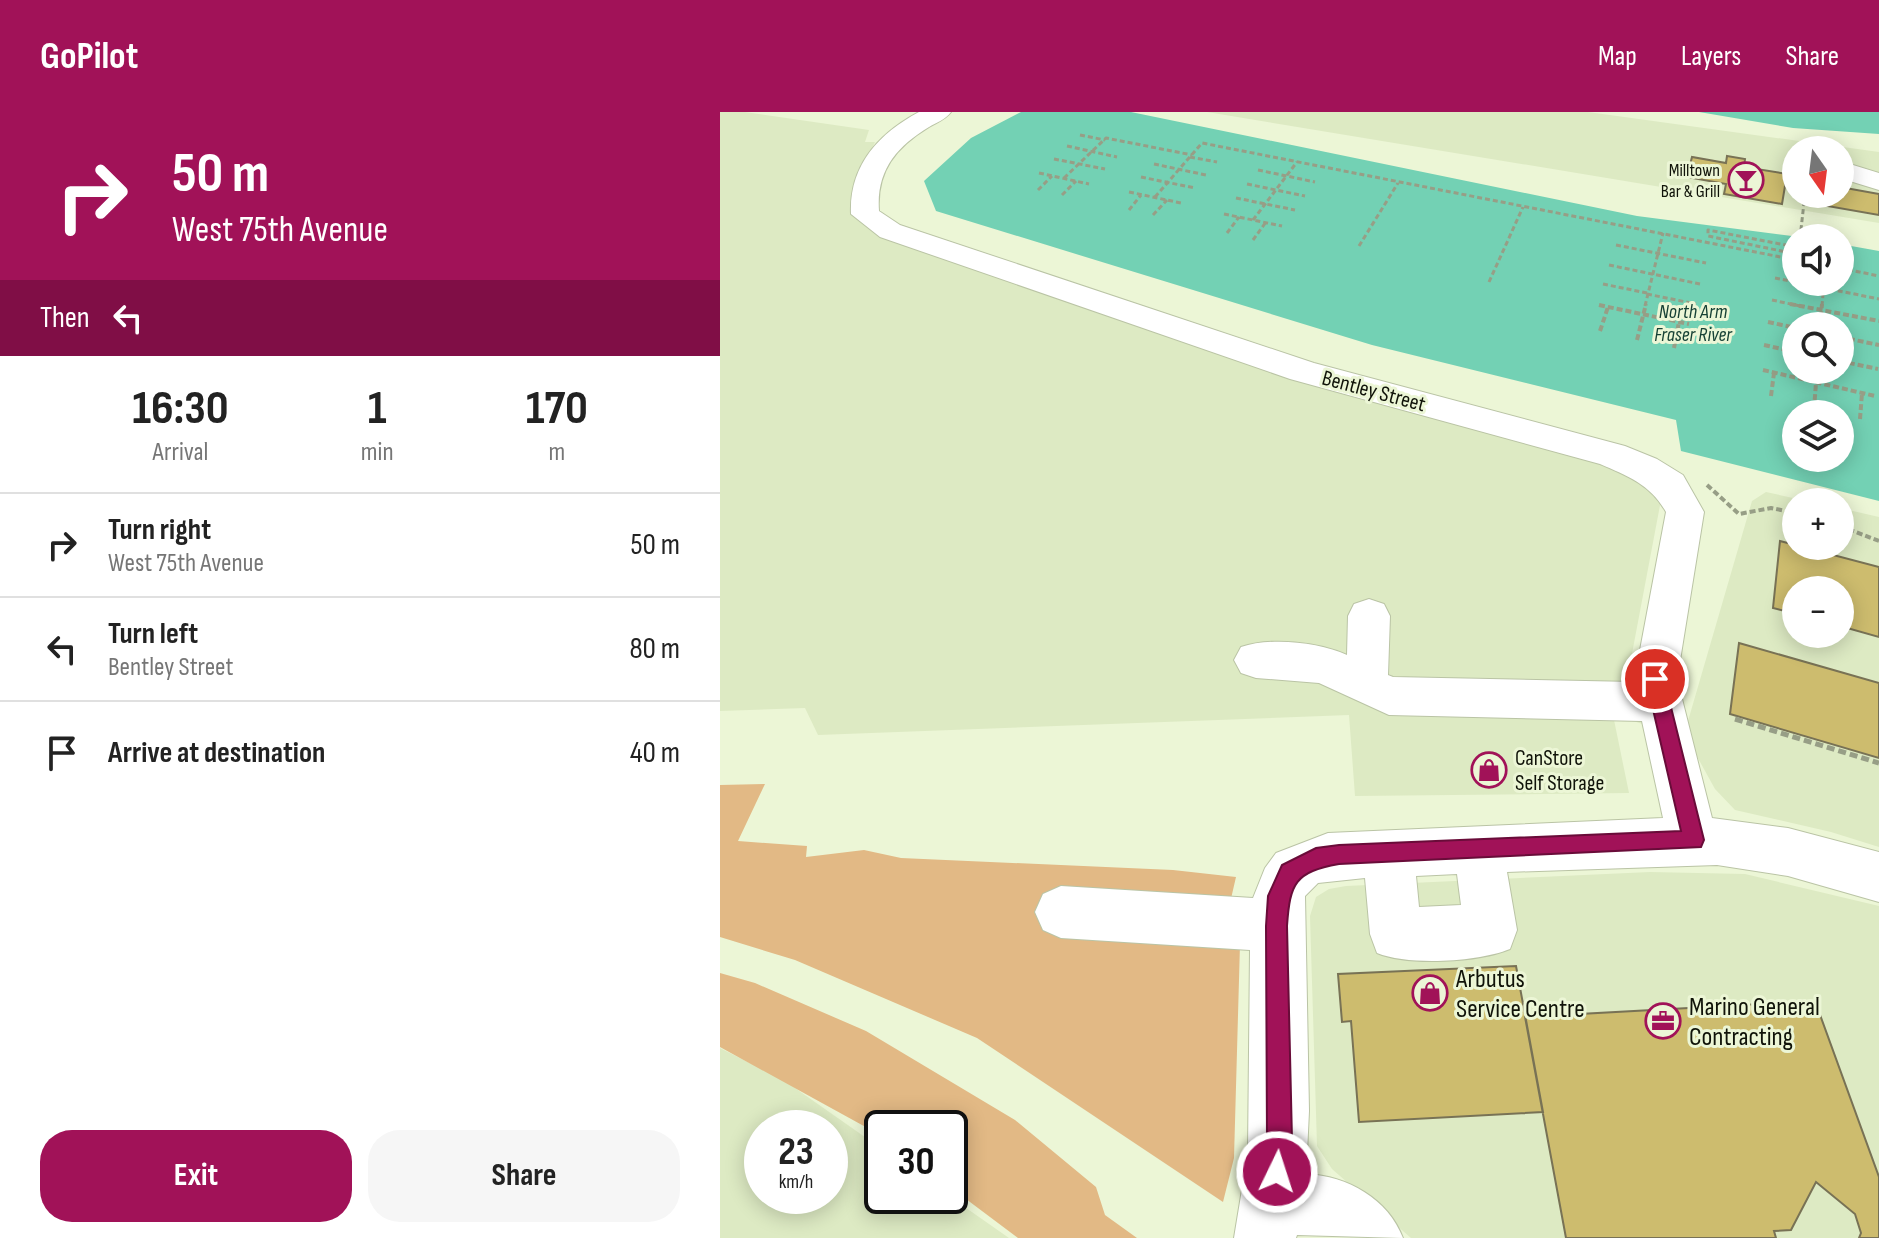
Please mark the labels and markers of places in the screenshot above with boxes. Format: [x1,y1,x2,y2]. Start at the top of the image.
place label: Milltown Bar & Grill [1661,160,1720,202]
bar icon: Milltown Bar & Grill [1727,161,1765,199]
pin [1621,645,1689,713]
place label: CanStore Self Storage [1515,745,1604,797]
shop icon: CanStore Self Storage [1470,751,1508,789]
place label: Arbutus Service Centre [1455,964,1585,1025]
shop icon: Arbutus Service Centre [1411,974,1449,1012]
place label: Marino General Contracting [1689,992,1820,1053]
office icon: Marino General Contracting [1644,1002,1682,1040]

